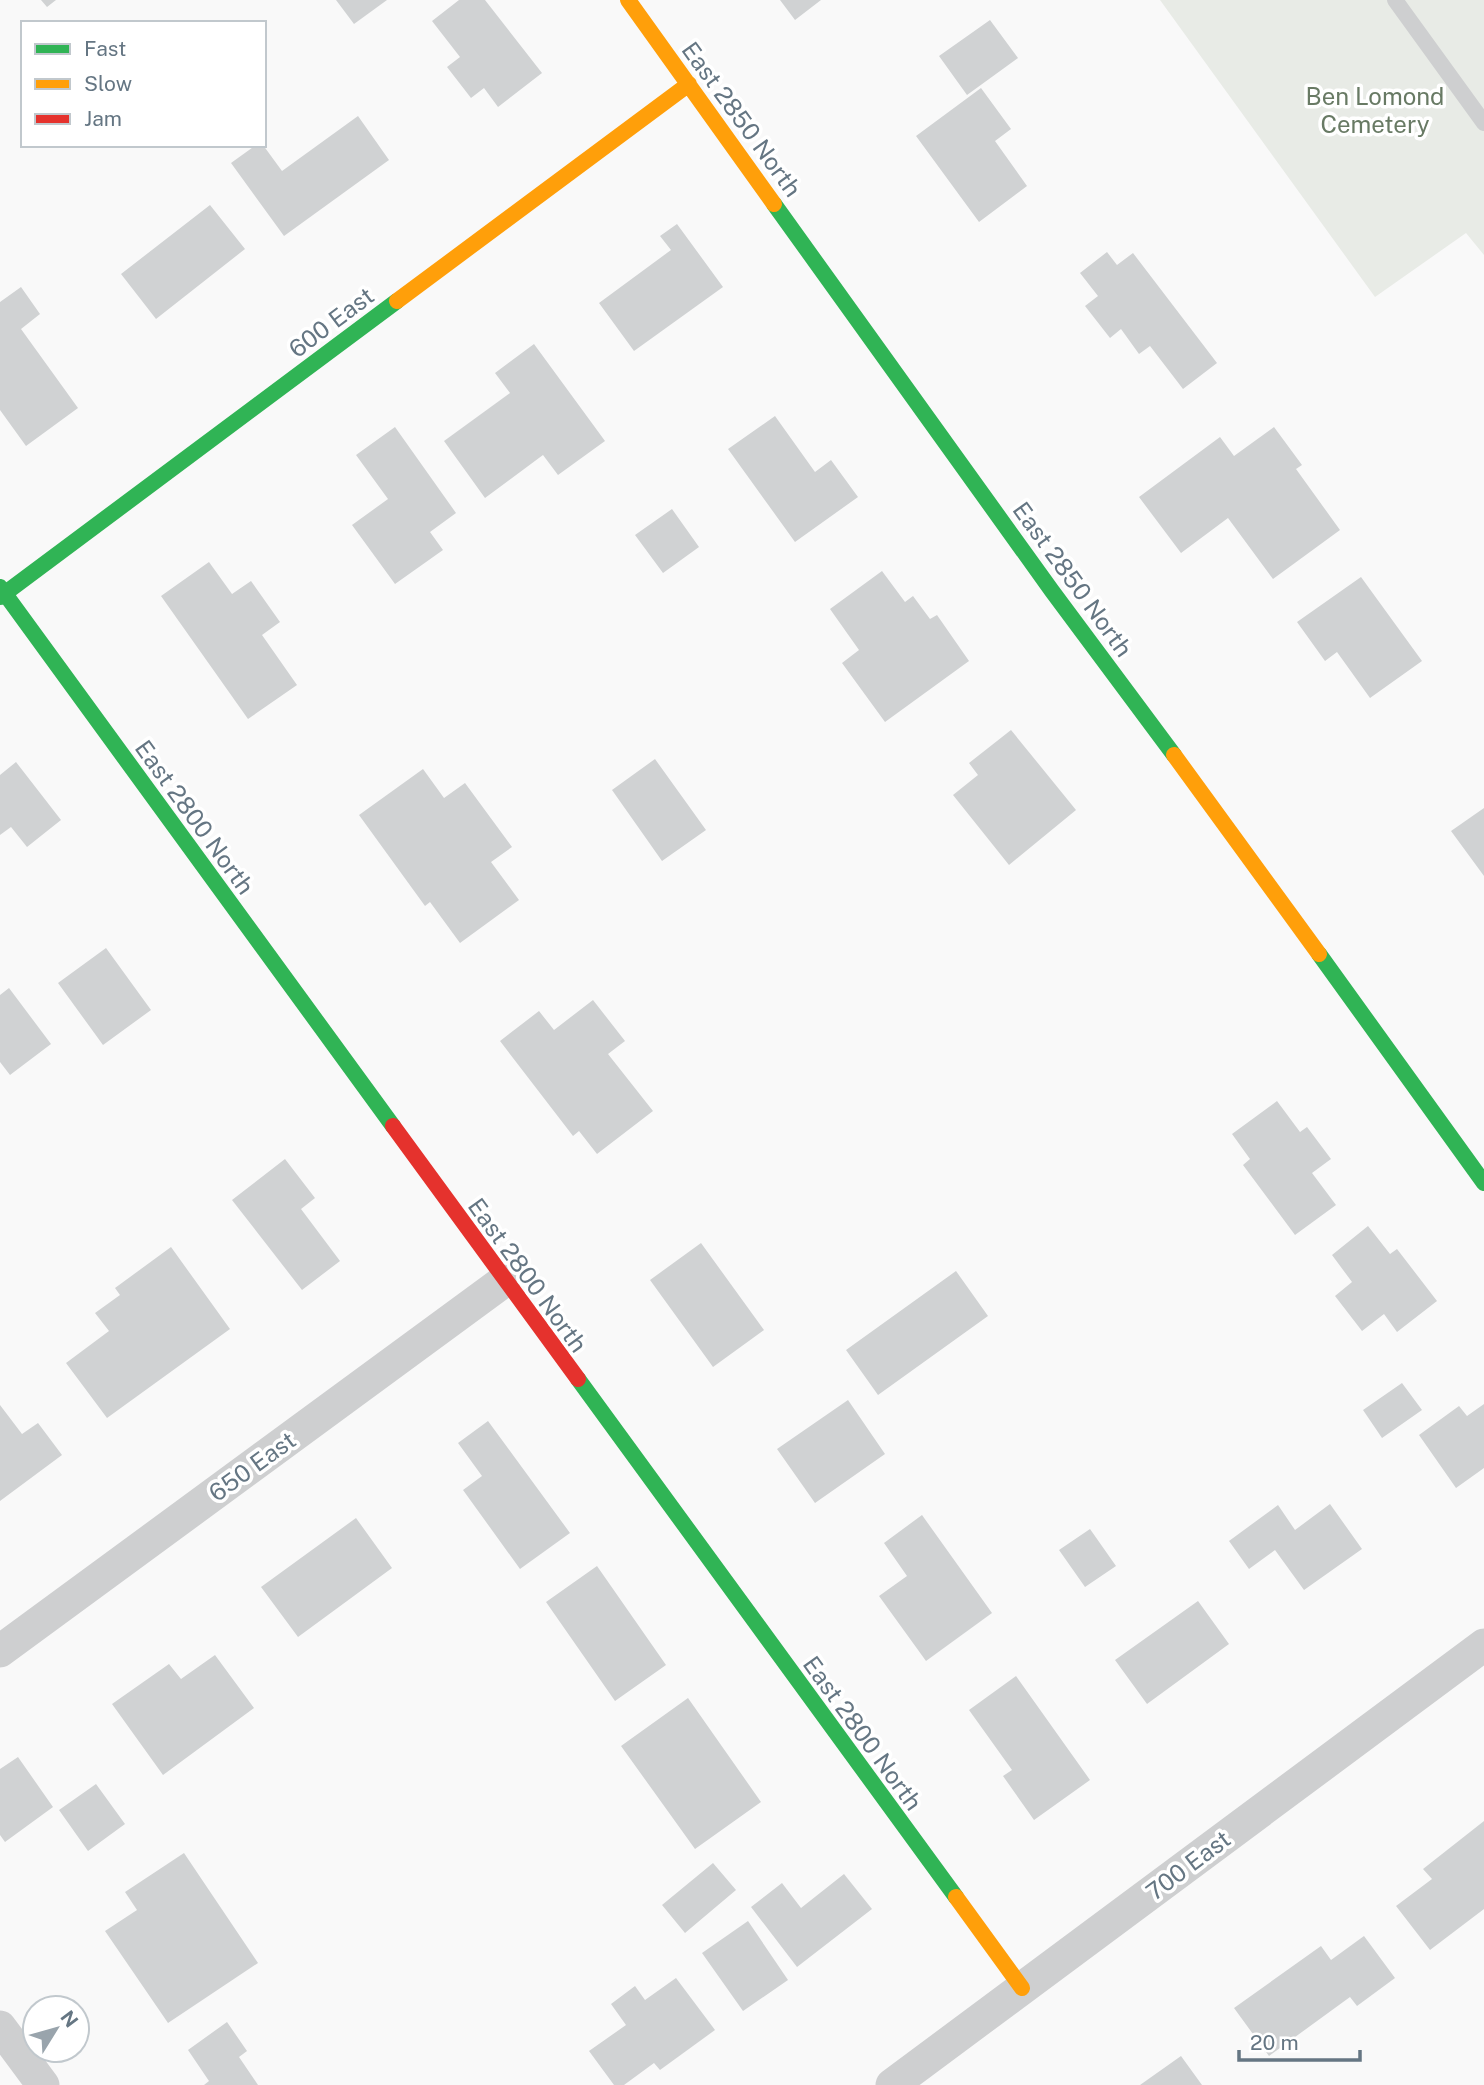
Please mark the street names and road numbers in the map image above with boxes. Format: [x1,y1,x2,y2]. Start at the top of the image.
street label: East 2850 North [676,36,808,202]
street label: 600 East [283,281,379,363]
street label: East 2850 North [1007,496,1139,662]
street label: East 2800 North [130,735,260,899]
street label: East 2800 North [463,1193,593,1357]
street label: 650 East [203,1425,301,1507]
street label: East 2800 North [798,1651,928,1815]
street label: 700 East [1140,1824,1236,1906]

